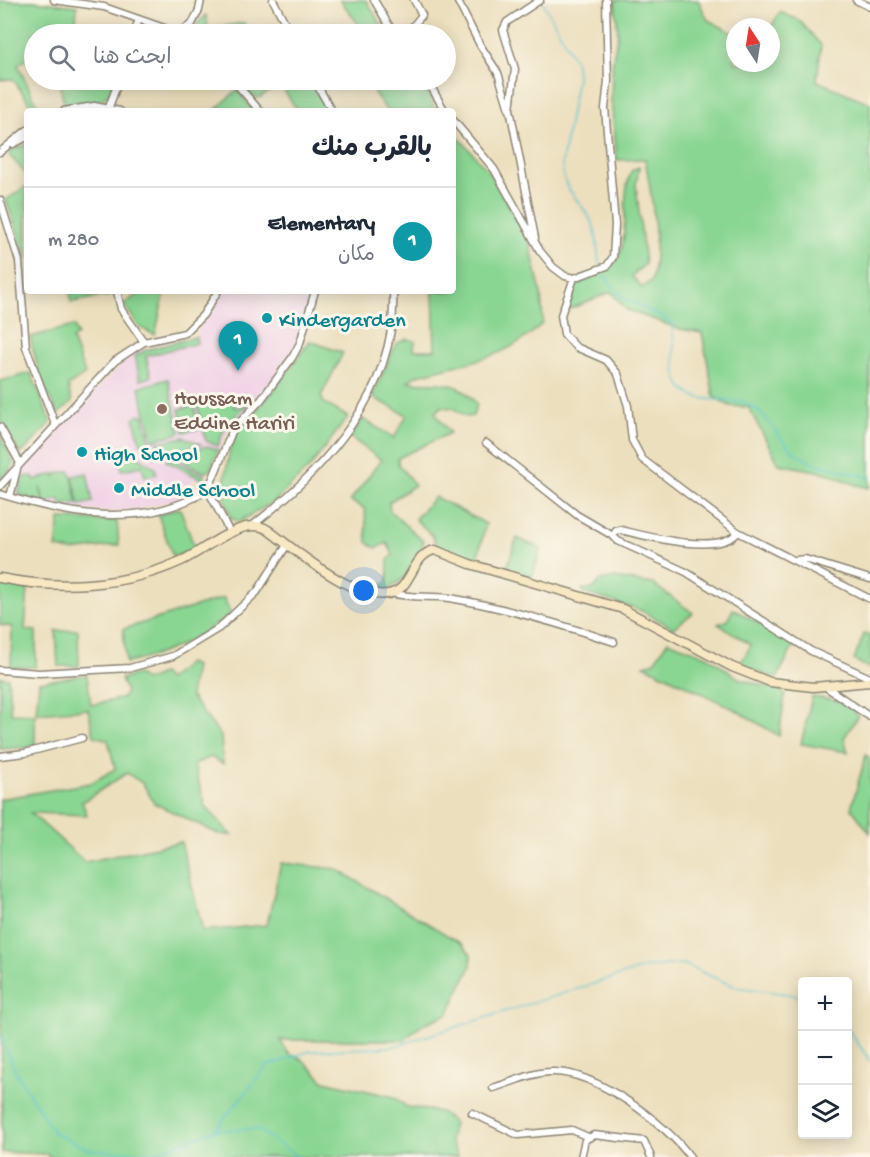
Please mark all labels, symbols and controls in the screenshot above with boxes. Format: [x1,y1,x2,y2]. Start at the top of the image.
north arrow [726,18,780,72]
search box [24,24,456,90]
icon: search [45,41,78,74]
text: ابحث هنا [93,46,172,72]
text: بالقرب منك [312,135,432,166]
text: Elementary [268,212,375,238]
text: 280 m [48,230,99,253]
text: 1 [408,230,417,253]
text: مكان [338,245,375,268]
place label: Kindergarden [279,309,406,335]
marker: Kindergarden [260,311,274,325]
pin: 1 [218,322,258,371]
place label: Houssam Eddine Hariri [174,387,295,438]
marker: Houssam Eddine Hariri [155,402,169,416]
place label: High School [94,443,198,469]
marker: High School [75,445,89,459]
place label: Middle School [131,479,256,505]
marker: Middle School [112,481,126,495]
your location [349,576,378,605]
map controls [798,977,852,1139]
button: + [798,977,852,1031]
button: − [798,1031,852,1085]
button: layers [798,1085,852,1139]

